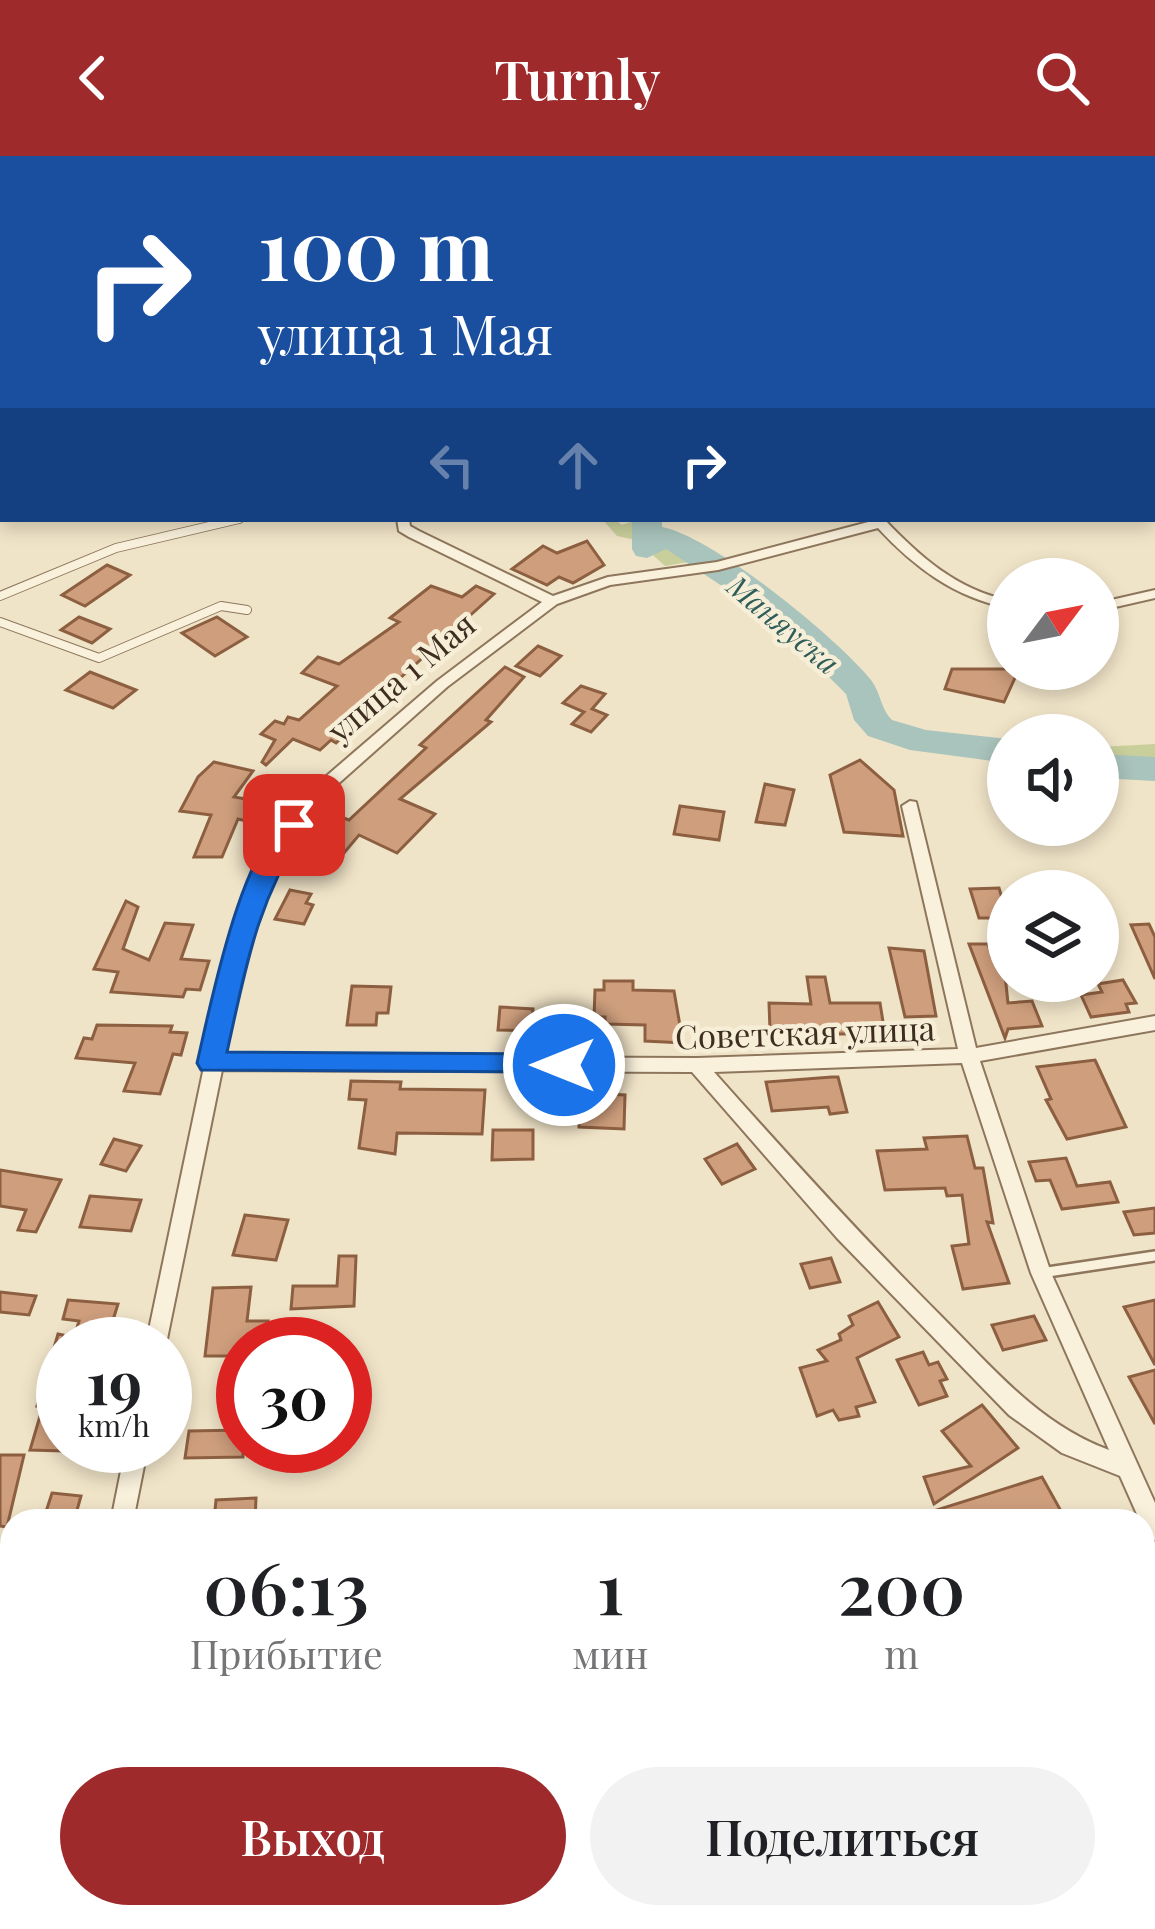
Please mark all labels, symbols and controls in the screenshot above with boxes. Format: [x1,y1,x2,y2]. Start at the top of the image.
text: Turnly [494,42,661,114]
icon: back [60,45,126,111]
icon: search [1029,45,1095,111]
text: 100 m [258,190,494,302]
icon: right [60,204,216,360]
text: улица 1 Мая [258,297,553,369]
icon: left [419,432,485,498]
icon: ahead [545,432,611,498]
icon: right [671,432,737,498]
north arrow [987,558,1119,690]
map controls [987,558,1119,1002]
water label: Маняуска [718,564,848,682]
street label: улица 1 Мая [316,601,483,752]
button: sound [987,714,1119,846]
pin [243,774,345,876]
icon: arrive [261,792,327,858]
button: layers [987,870,1119,1002]
position arrow [501,1002,627,1128]
street label: Советская улица [674,1004,936,1058]
speed limit sign: 30 [216,1317,372,1473]
text: 19 [86,1340,142,1420]
text: km/h [78,1405,150,1445]
text: 06:13 [203,1537,369,1633]
text: 1 [597,1537,624,1633]
text: 200 [838,1537,965,1633]
text: Прибытие [190,1627,383,1679]
text: мин [572,1627,648,1679]
text: m [884,1627,919,1679]
button: Выход [60,1767,566,1905]
button: Поделиться [590,1767,1095,1905]

